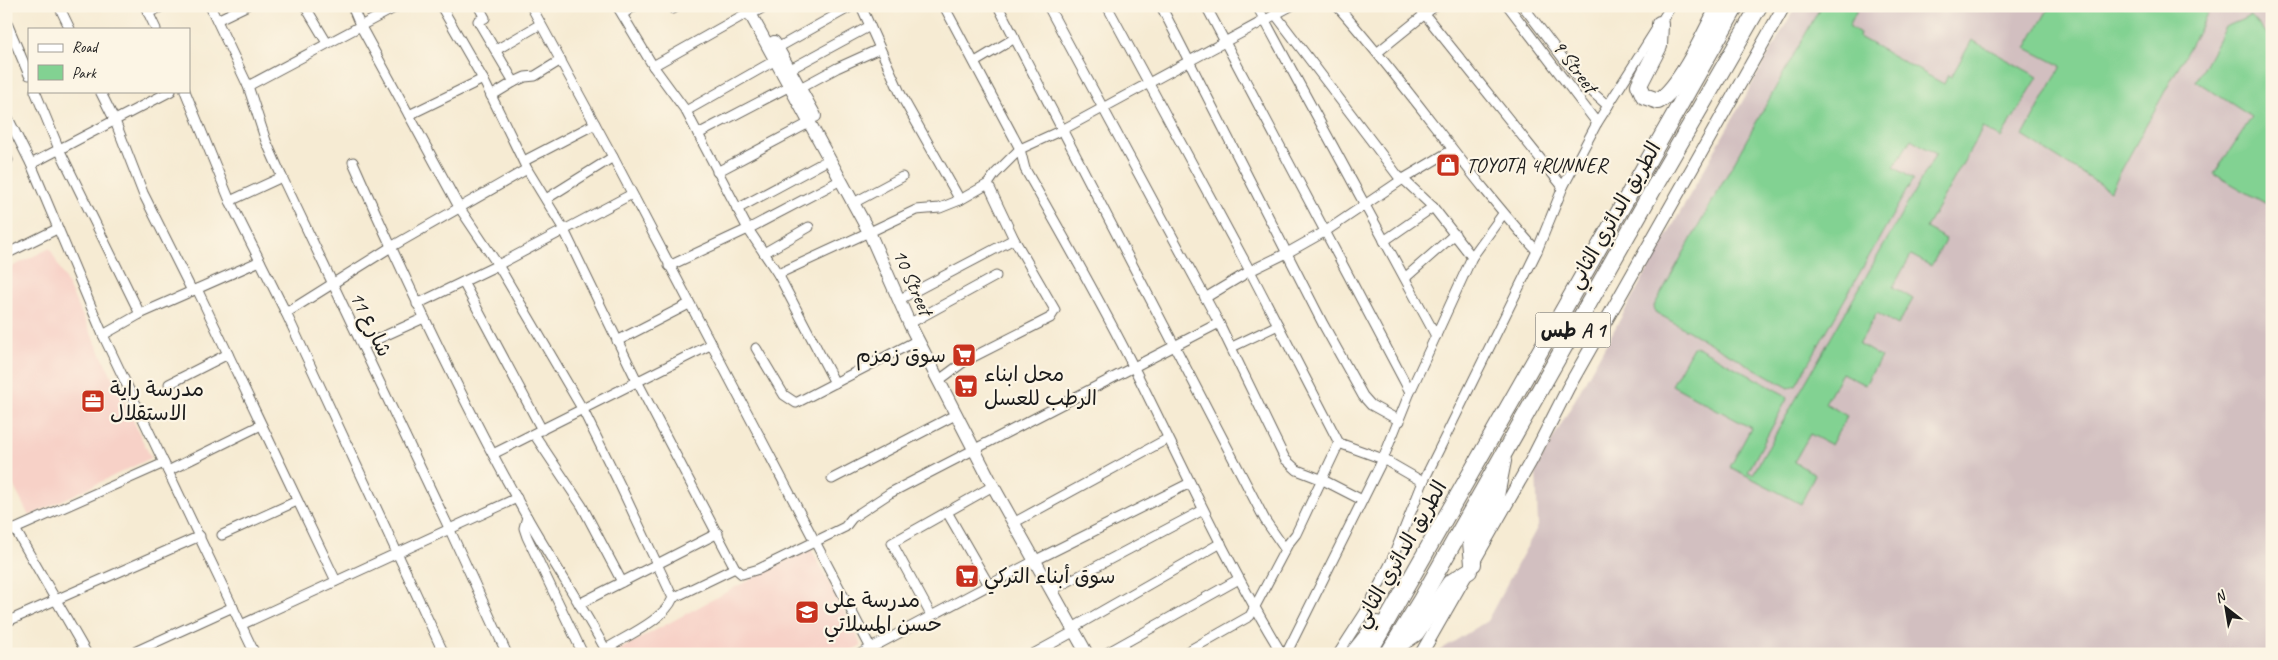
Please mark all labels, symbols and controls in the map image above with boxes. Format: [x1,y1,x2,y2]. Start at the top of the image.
legend [28,28,190,92]
street label: 9 Street [1546,34,1605,100]
text: Road [72,38,99,57]
text: Park [72,64,97,83]
street label: الطريق الدائري الثاني [1561,137,1672,296]
shop icon: TOYOTA 4RUNNER [1435,152,1461,178]
place label: TOYOTA 4RUNNER [1466,152,1610,178]
street label: 10 Street [887,245,940,322]
street label: شارع 11 [342,287,398,362]
road number: طس A 1 [1536,312,1610,348]
place label: سوق زمزم [856,342,946,371]
supermarket icon: سوق زمزم [951,342,977,368]
place label: محل ابناء الرطب للعسل [984,361,1097,411]
supermarket icon: محل ابناء الرطب للعسل [953,373,979,399]
place label: مدرسة راية الاستقلال [110,376,204,426]
office icon: مدرسة راية الاستقلال [80,388,106,414]
street label: الطريق الدائري الثاني [1347,476,1458,635]
supermarket icon: سوق أبناء التركي [954,563,980,589]
place label: سوق أبناء التركي [984,563,1116,595]
north arrow [2200,582,2250,632]
place label: مدرسة على حسن المسلاتي [824,587,942,643]
text: N [2211,587,2230,607]
school or university icon: مدرسة على حسن المسلاتي [794,599,820,625]

